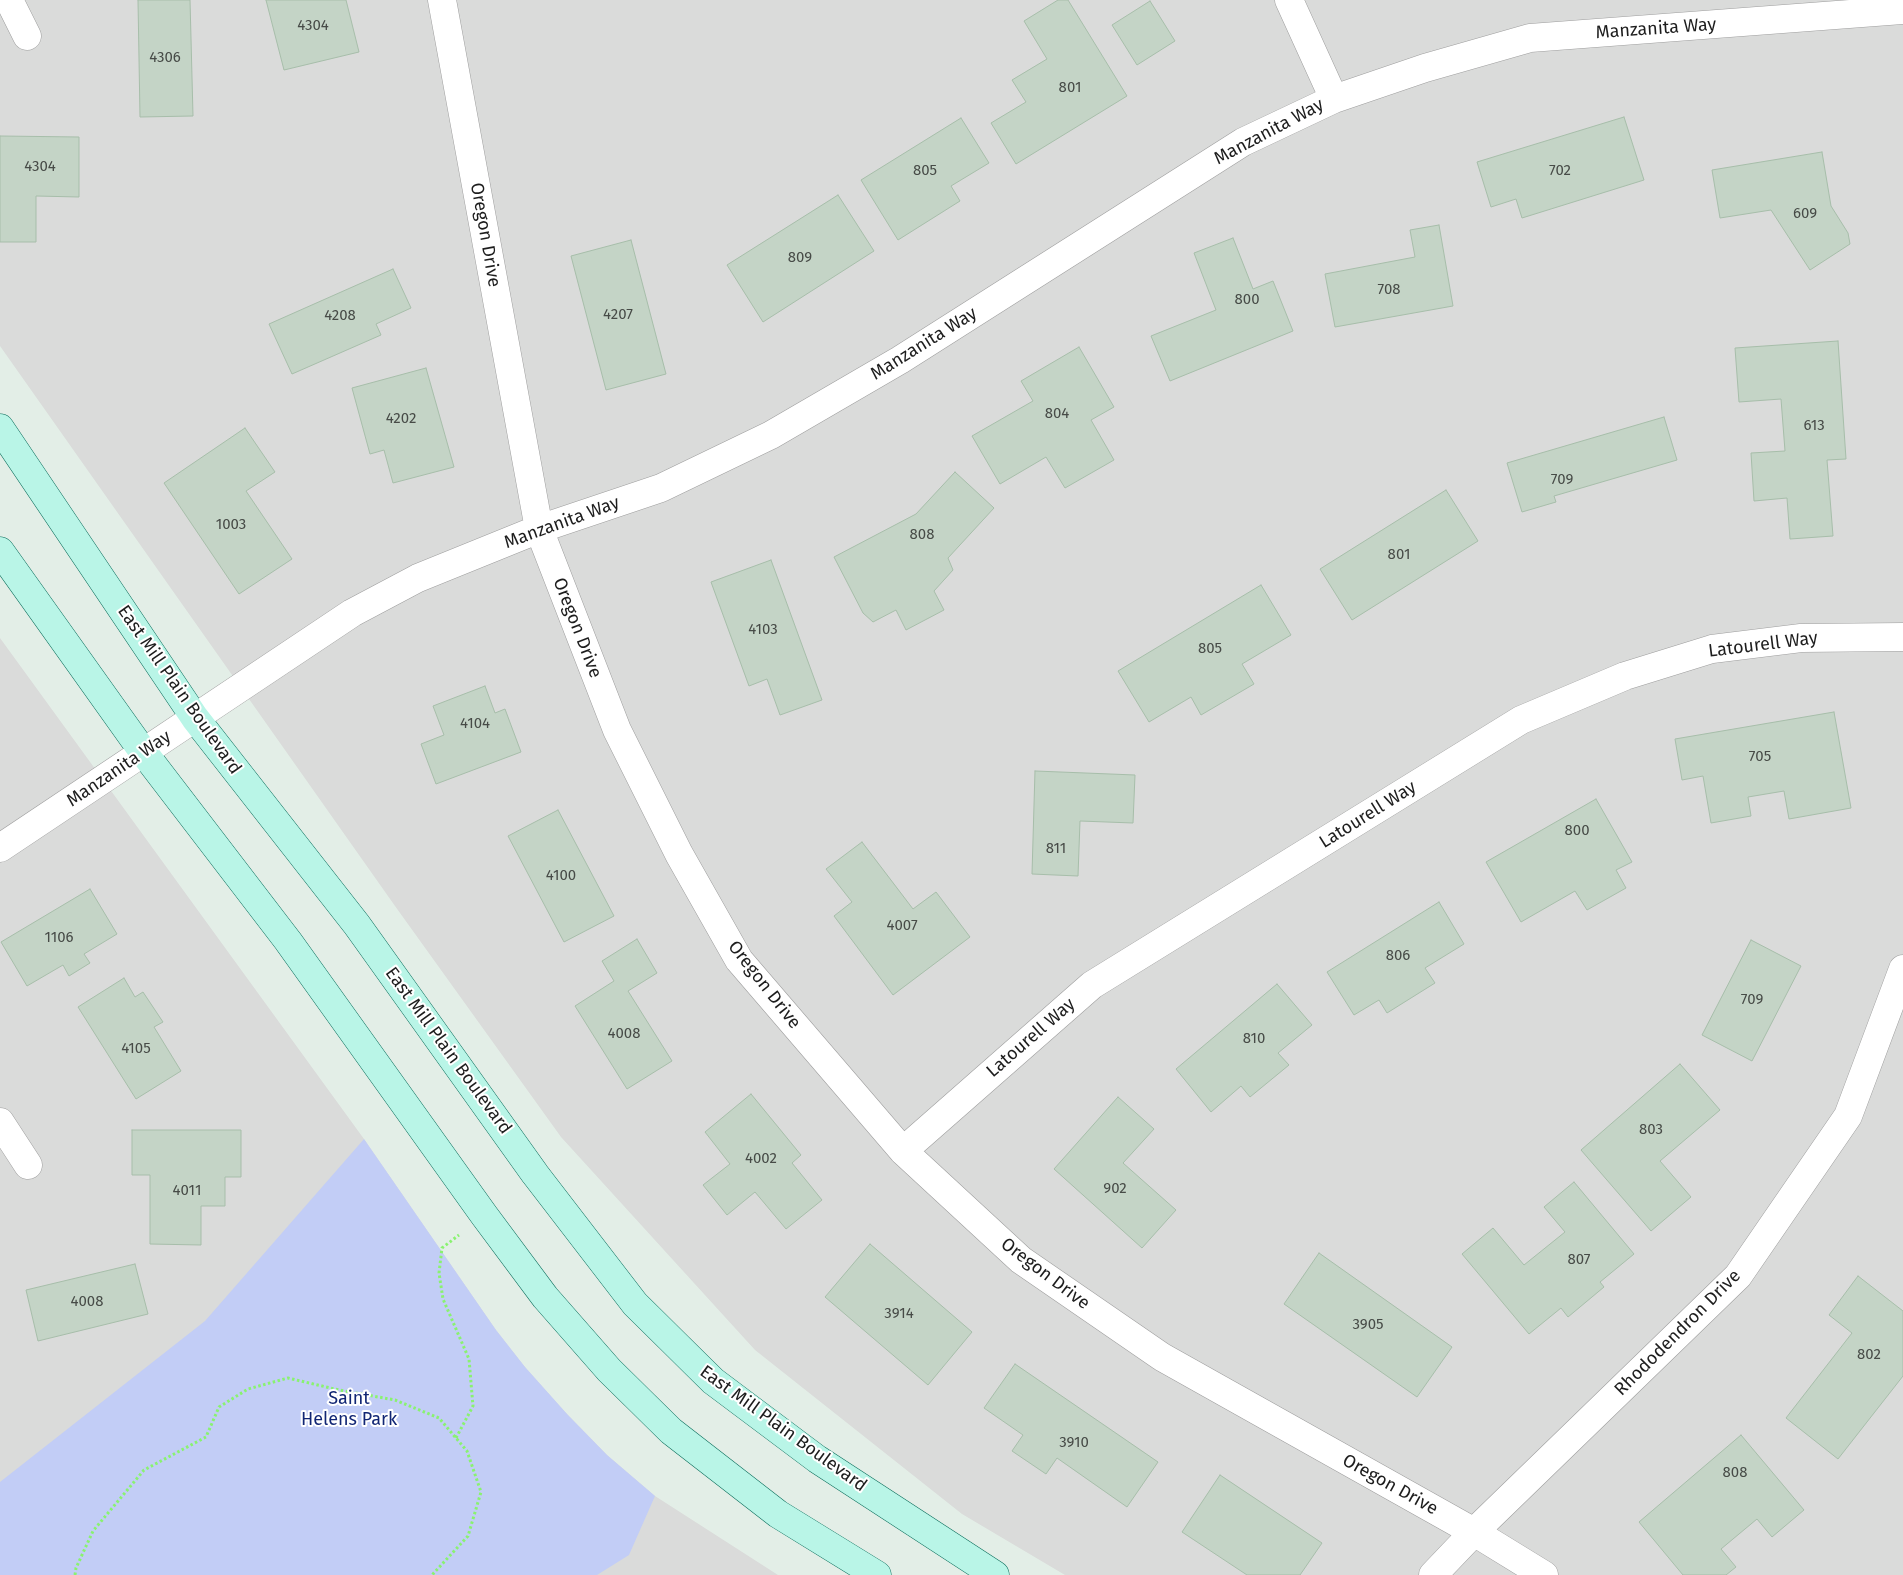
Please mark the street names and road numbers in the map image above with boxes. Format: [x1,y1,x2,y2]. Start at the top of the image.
street label: Manzanita Way [1595,14,1717,44]
street label: Manzanita Way [1211,94,1327,170]
street label: Oregon Drive [465,181,505,289]
street label: Manzanita Way [867,303,981,385]
street label: Manzanita Way [501,492,623,554]
street label: Oregon Drive [548,575,606,681]
street label: East Mill Plain Boulevard [112,601,246,779]
street label: Latourell Way [1707,628,1819,662]
street label: Manzanita Way [63,726,175,812]
street label: Latourell Way [1316,777,1420,853]
street label: Oregon Drive [723,937,805,1033]
street label: East Mill Plain Boulevard [380,963,516,1139]
street label: Latourell Way [982,994,1080,1082]
street label: Oregon Drive [996,1234,1094,1314]
street label: Rhododendron Drive [1610,1265,1746,1401]
street label: East Mill Plain Boulevard [695,1361,871,1497]
street label: Oregon Drive [1339,1450,1441,1520]

